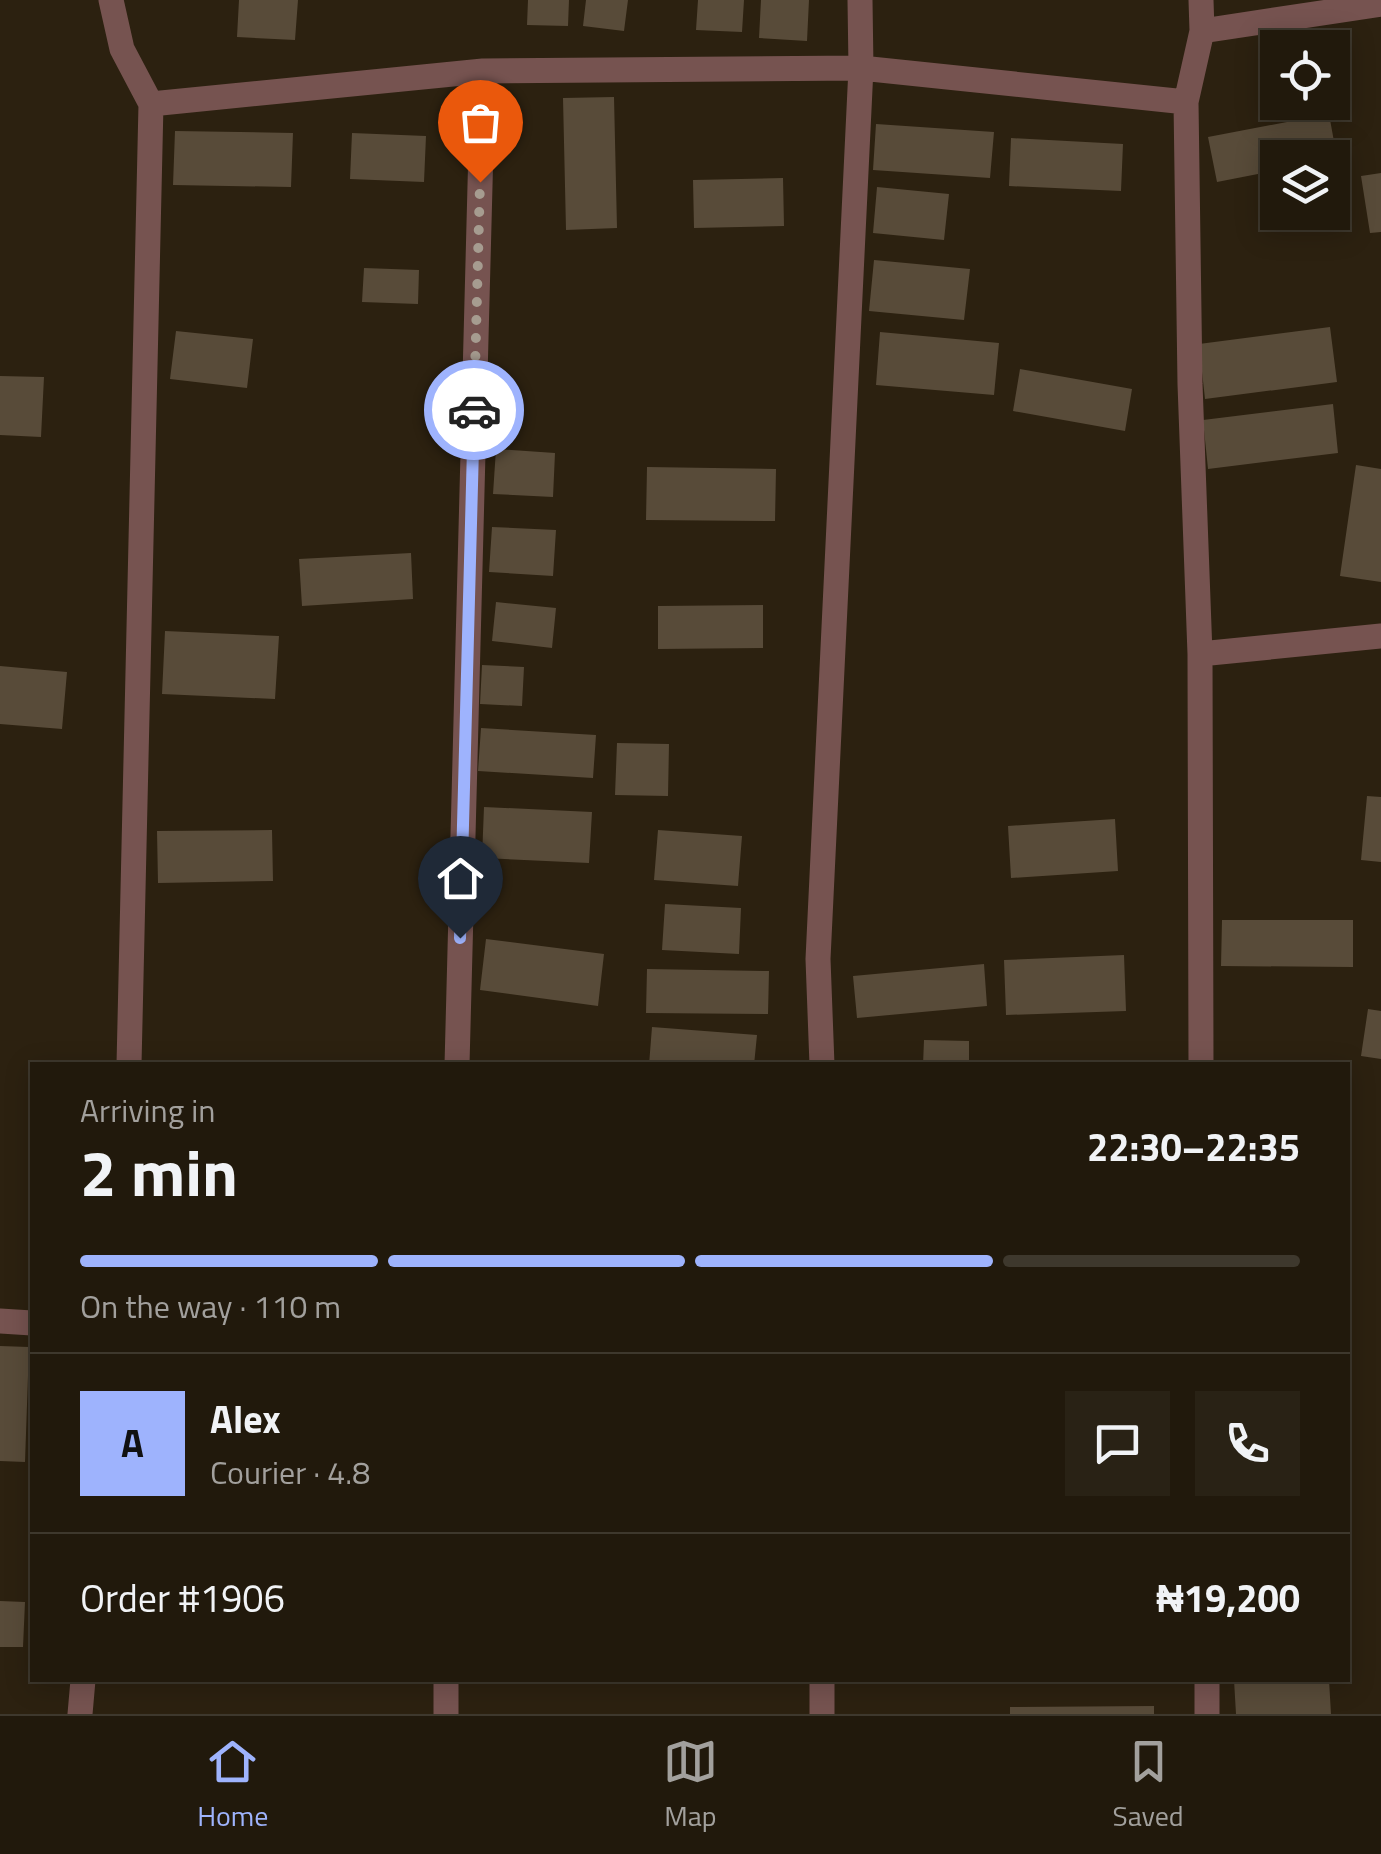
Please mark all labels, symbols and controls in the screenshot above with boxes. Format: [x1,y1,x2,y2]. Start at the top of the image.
map controls [1260,30,1350,230]
button: locate [1260,30,1350,120]
pin [438,80,523,183]
icon: bag [453,95,508,150]
button: layers [1260,140,1350,230]
courier [424,360,524,460]
icon: car [447,383,502,438]
pin [418,836,503,939]
icon: home [433,851,488,906]
text: Arriving in [80,1086,216,1134]
text: 22:30–22:35 [1087,1118,1300,1176]
text: 2 min [80,1122,238,1221]
text: On the way · 110 m [80,1282,341,1330]
text: Alex [210,1390,281,1448]
button: chat [1065,1391,1170,1496]
button: phone [1195,1391,1300,1496]
text: A [121,1414,144,1472]
text: Courier · 4.8 [210,1448,370,1496]
text: Order #1906 [80,1569,285,1627]
text: ₦19,200 [1156,1569,1300,1627]
tab: Home [197,1734,268,1837]
tab: Map [663,1734,718,1837]
tab: Saved [1112,1734,1184,1837]

